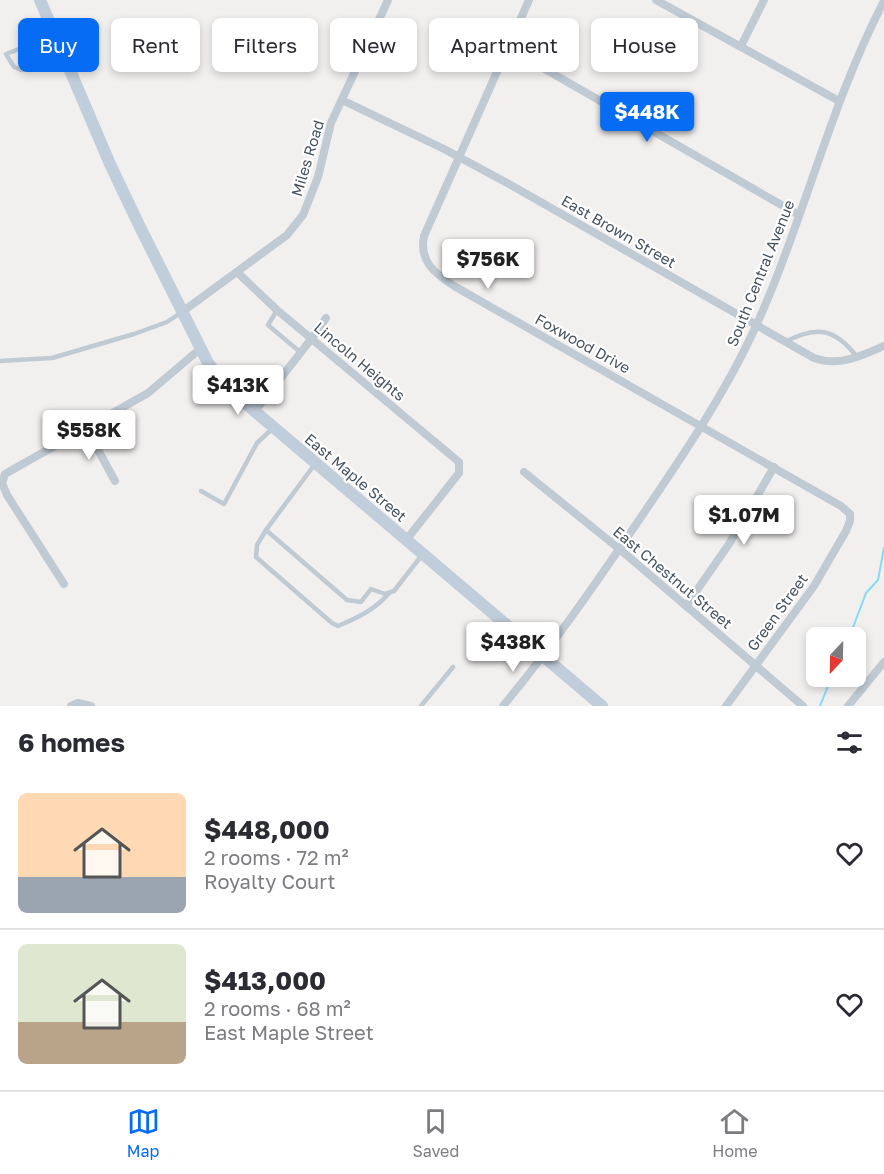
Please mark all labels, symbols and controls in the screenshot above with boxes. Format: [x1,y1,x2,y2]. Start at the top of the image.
chip: Buy [18,18,99,72]
chip: Rent [111,18,200,72]
chip: Filters [212,18,318,72]
chip: New [330,18,417,72]
chip: Apartment [429,18,579,72]
chip: House [591,18,698,72]
pin: $448K [605,92,689,143]
text: $448K [614,99,680,123]
street label: Miles Road [287,118,327,198]
street label: East Brown Street [559,191,679,271]
street label: South Central Avenue [722,197,798,349]
pin: $756K [446,239,530,290]
text: $756K [456,246,520,270]
street label: Foxwood Drive [532,309,634,377]
street label: Lincoln Heights [311,318,409,404]
pin: $413K [196,365,280,416]
text: $413K [207,372,269,396]
pin: $558K [47,410,131,461]
text: $558K [56,417,122,441]
street label: East Maple Street [301,429,411,525]
pin: $1.07M [695,495,793,546]
text: $1.07M [708,502,780,526]
street label: East Chestnut Street [610,522,736,632]
street label: Green Street [743,570,811,654]
pin: $438K [471,622,555,673]
north arrow [806,627,866,687]
map controls [806,627,866,687]
text: $438K [480,629,546,653]
icon: filters [833,726,866,759]
text: 6 homes [18,727,125,758]
text: $448,000 [204,814,330,845]
icon: home [66,817,138,889]
icon: heart [833,837,866,870]
text: 2 rooms · 72 m² [204,845,349,869]
text: Royalty Court [204,869,335,893]
text: $413,000 [204,965,326,996]
icon: home [66,968,138,1040]
icon: heart [833,988,866,1021]
text: 2 rooms · 68 m² [204,996,351,1020]
text: East Maple Street [204,1020,374,1044]
tab: Map [127,1105,160,1161]
tab: Saved [413,1105,459,1161]
tab: Home [712,1105,757,1161]

